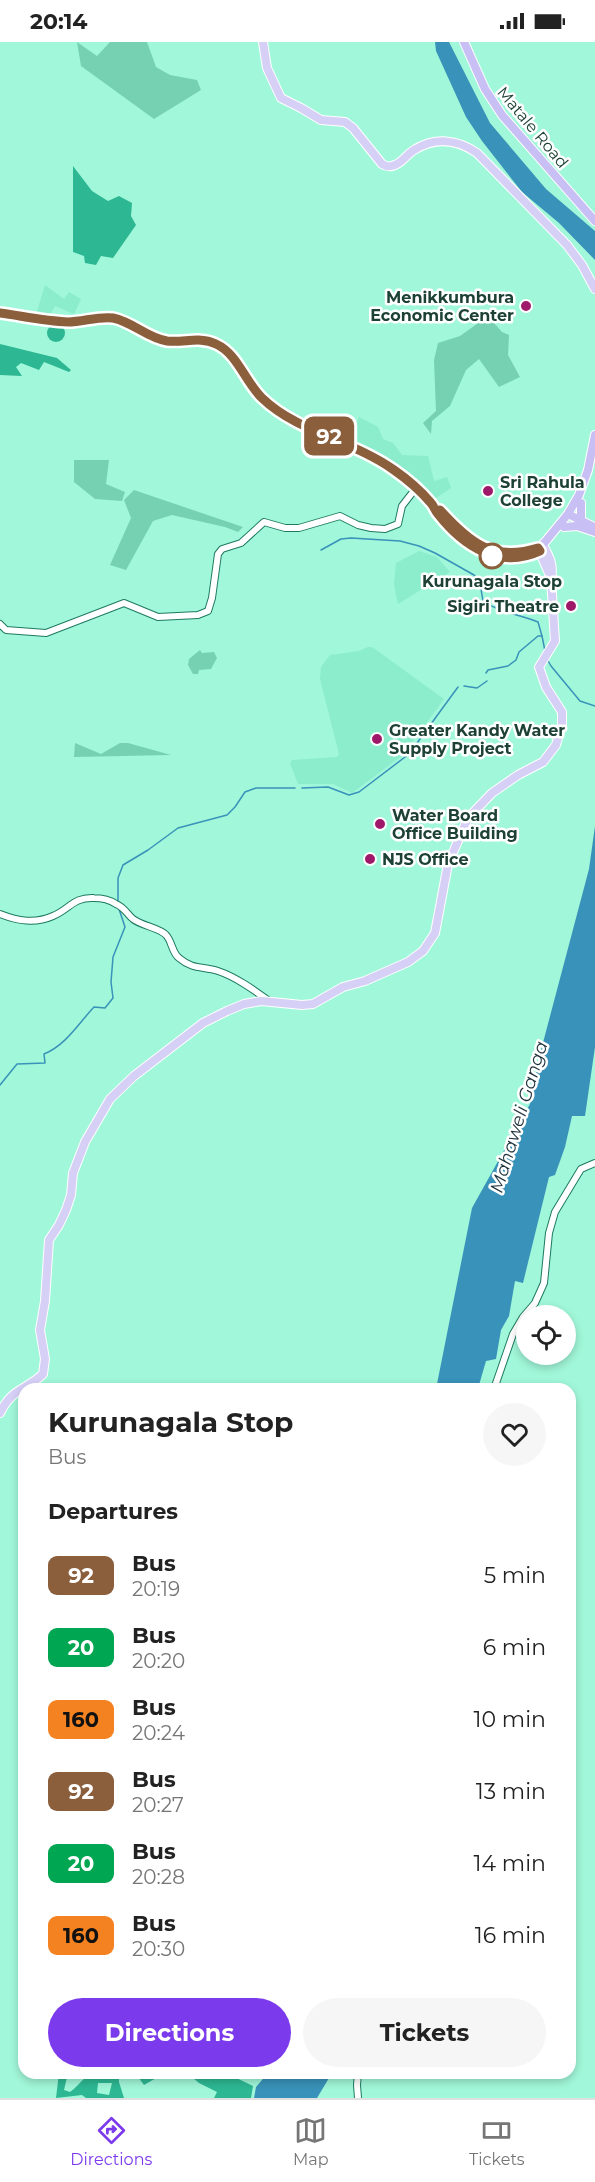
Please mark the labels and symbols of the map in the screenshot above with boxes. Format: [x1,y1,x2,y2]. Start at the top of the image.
street label: Matale Road [493,83,572,172]
place label: Menikkumbura Economic Center [370,288,514,325]
marker: Menikkumbura Economic Center [519,299,533,313]
line badge: 92 [302,416,356,456]
place label: Sri Rahula College [500,473,585,510]
marker: Sri Rahula College [481,484,495,498]
marker: Kurunagala Stop [479,543,505,569]
place label: Kurunagala Stop [422,572,562,591]
place label: Sigiri Theatre [447,597,559,616]
marker: Sigiri Theatre [564,599,578,613]
place label: Greater Kandy Water Supply Project [389,721,565,758]
marker: Greater Kandy Water Supply Project [370,732,384,746]
place label: Water Board Office Building [392,806,518,843]
marker: Water Board Office Building [373,817,387,831]
place label: NJS Office [382,850,469,869]
marker: NJS Office [363,852,377,866]
water label: Mahaweli Ganga [485,1039,553,1195]

